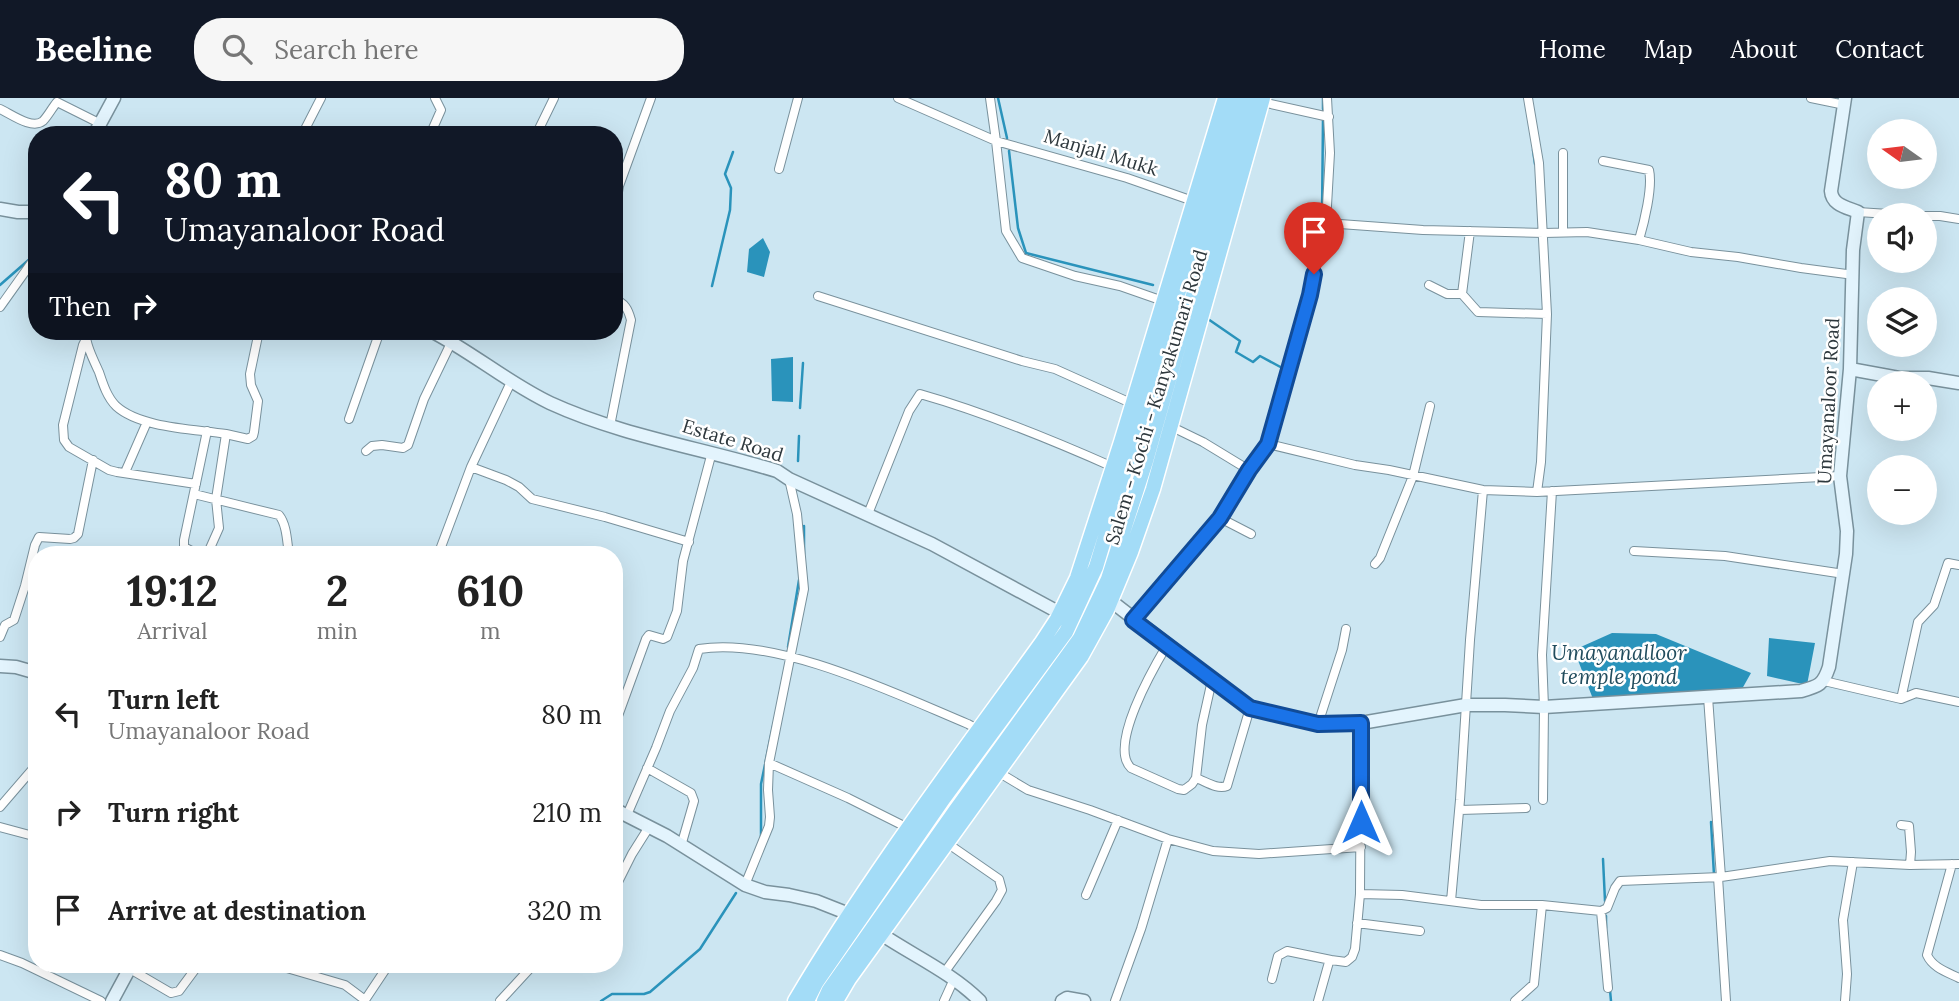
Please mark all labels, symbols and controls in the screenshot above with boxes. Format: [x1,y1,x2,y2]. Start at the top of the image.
search box [194,18,684,81]
text: Beeline [35,28,152,70]
icon: search [218,30,256,68]
text: Search here [274,33,419,66]
text: Home [1539,34,1606,65]
text: Map [1644,34,1693,65]
text: About [1731,34,1797,65]
text: Contact [1835,34,1924,65]
north arrow [1867,119,1937,189]
map controls [1867,119,1937,525]
street label: Manjali Mukk [1041,123,1162,181]
text: 80 m [164,148,281,210]
icon: left [49,154,140,245]
pin [1284,202,1344,274]
button: sound [1867,203,1937,273]
text: Umayanaloor Road [164,209,445,250]
icon: arrive [1295,213,1333,251]
street label: Salem - Kochi - Kanyakumari Road [1100,247,1212,547]
icon: right [125,287,163,325]
button: layers [1867,287,1937,357]
text: Then [49,290,111,323]
street label: Umayanaloor Road [1812,317,1844,485]
button: + [1867,371,1937,441]
street label: Estate Road [680,413,786,467]
button: − [1867,455,1937,525]
text: 19:12 [127,564,218,618]
text: 2 [326,564,348,618]
text: 610 [456,564,524,618]
text: Arrival [137,616,207,645]
text: min [317,616,358,645]
text: m [480,616,501,645]
water label: Umayanalloor temple pond [1551,639,1687,690]
text: Turn left [108,683,219,716]
icon: left [49,695,87,733]
text: 80 m [541,698,602,731]
text: Umayanaloor Road [108,716,310,745]
position arrow [1324,785,1398,859]
icon: right [49,793,87,831]
text: Turn right [108,796,239,829]
text: 210 m [532,796,602,829]
icon: arrive [49,891,87,929]
text: Arrive at destination [108,894,366,927]
text: 320 m [527,894,602,927]

